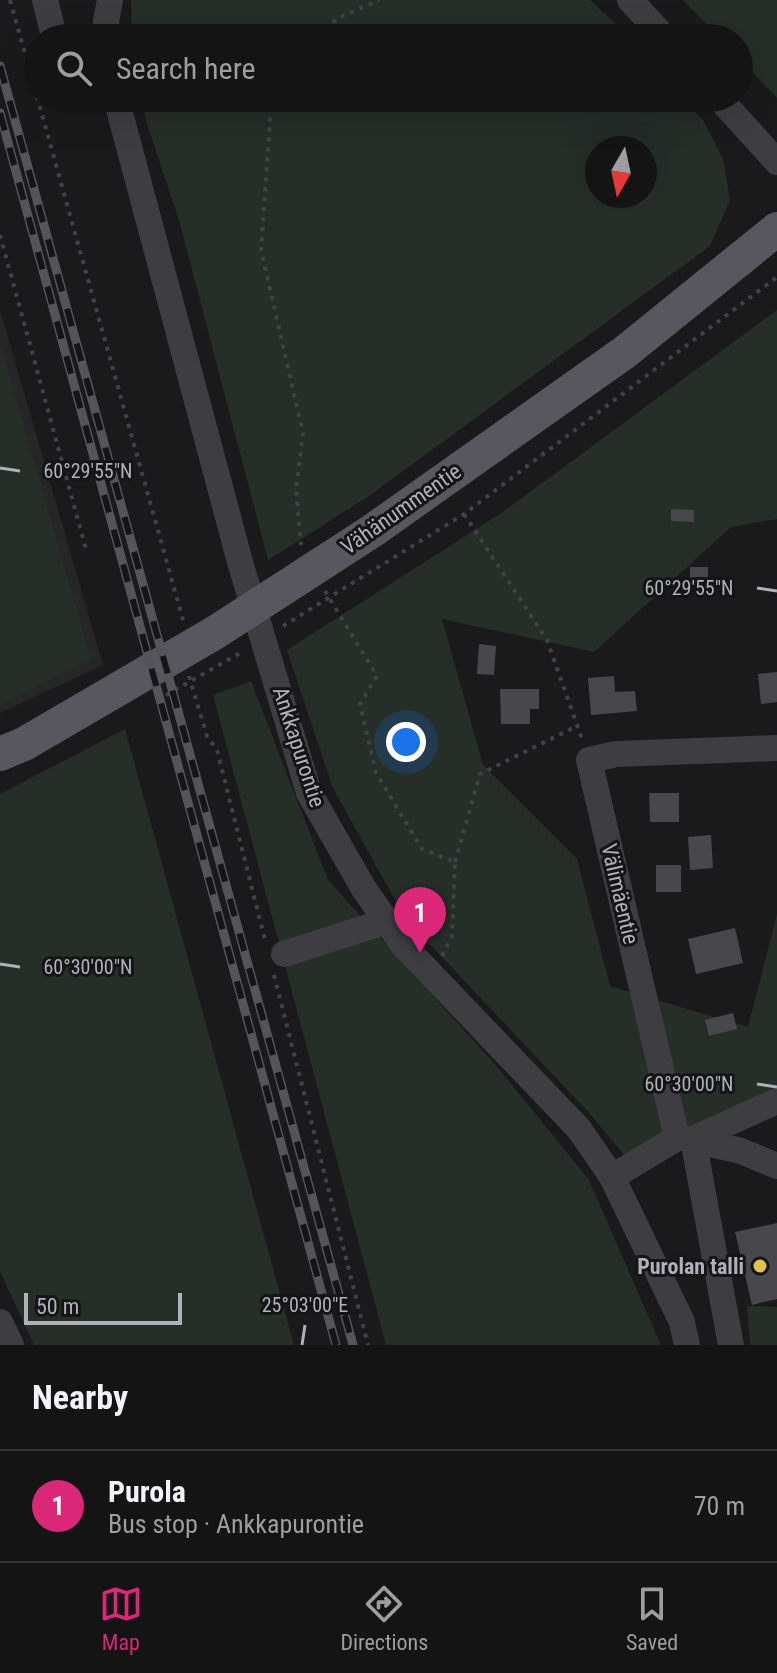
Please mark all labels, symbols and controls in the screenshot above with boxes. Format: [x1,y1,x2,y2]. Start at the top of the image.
search box [24,24,753,112]
icon: search [52,46,96,90]
text: Search here [116,51,256,86]
north arrow [585,136,657,208]
street label: Vähänummentie [336,458,466,560]
text: 60°29'55"N [43,459,133,483]
text: 60°29'55"N [644,576,734,600]
street label: Ankkapurontie [268,684,330,810]
your location [386,722,426,762]
street label: Välimäentie [596,841,644,947]
pin: 1 [394,887,446,953]
text: 60°30'00"N [43,955,133,979]
text: 60°30'00"N [644,1072,734,1096]
place label: Purolan talli [637,1254,744,1279]
marker: Purolan talli [751,1257,769,1275]
scale bar [24,1289,182,1325]
text: 25°03'00"E [262,1293,348,1317]
text: 50 m [36,1294,79,1319]
text: Nearby [32,1377,128,1417]
text: Purola [108,1474,186,1509]
text: 1 [51,1491,65,1521]
text: 70 m [694,1491,745,1521]
text: Bus stop · Ankkapurontie [108,1509,364,1539]
tab: Map [99,1582,143,1655]
tab: Directions [340,1582,428,1655]
tab: Saved [626,1582,678,1655]

